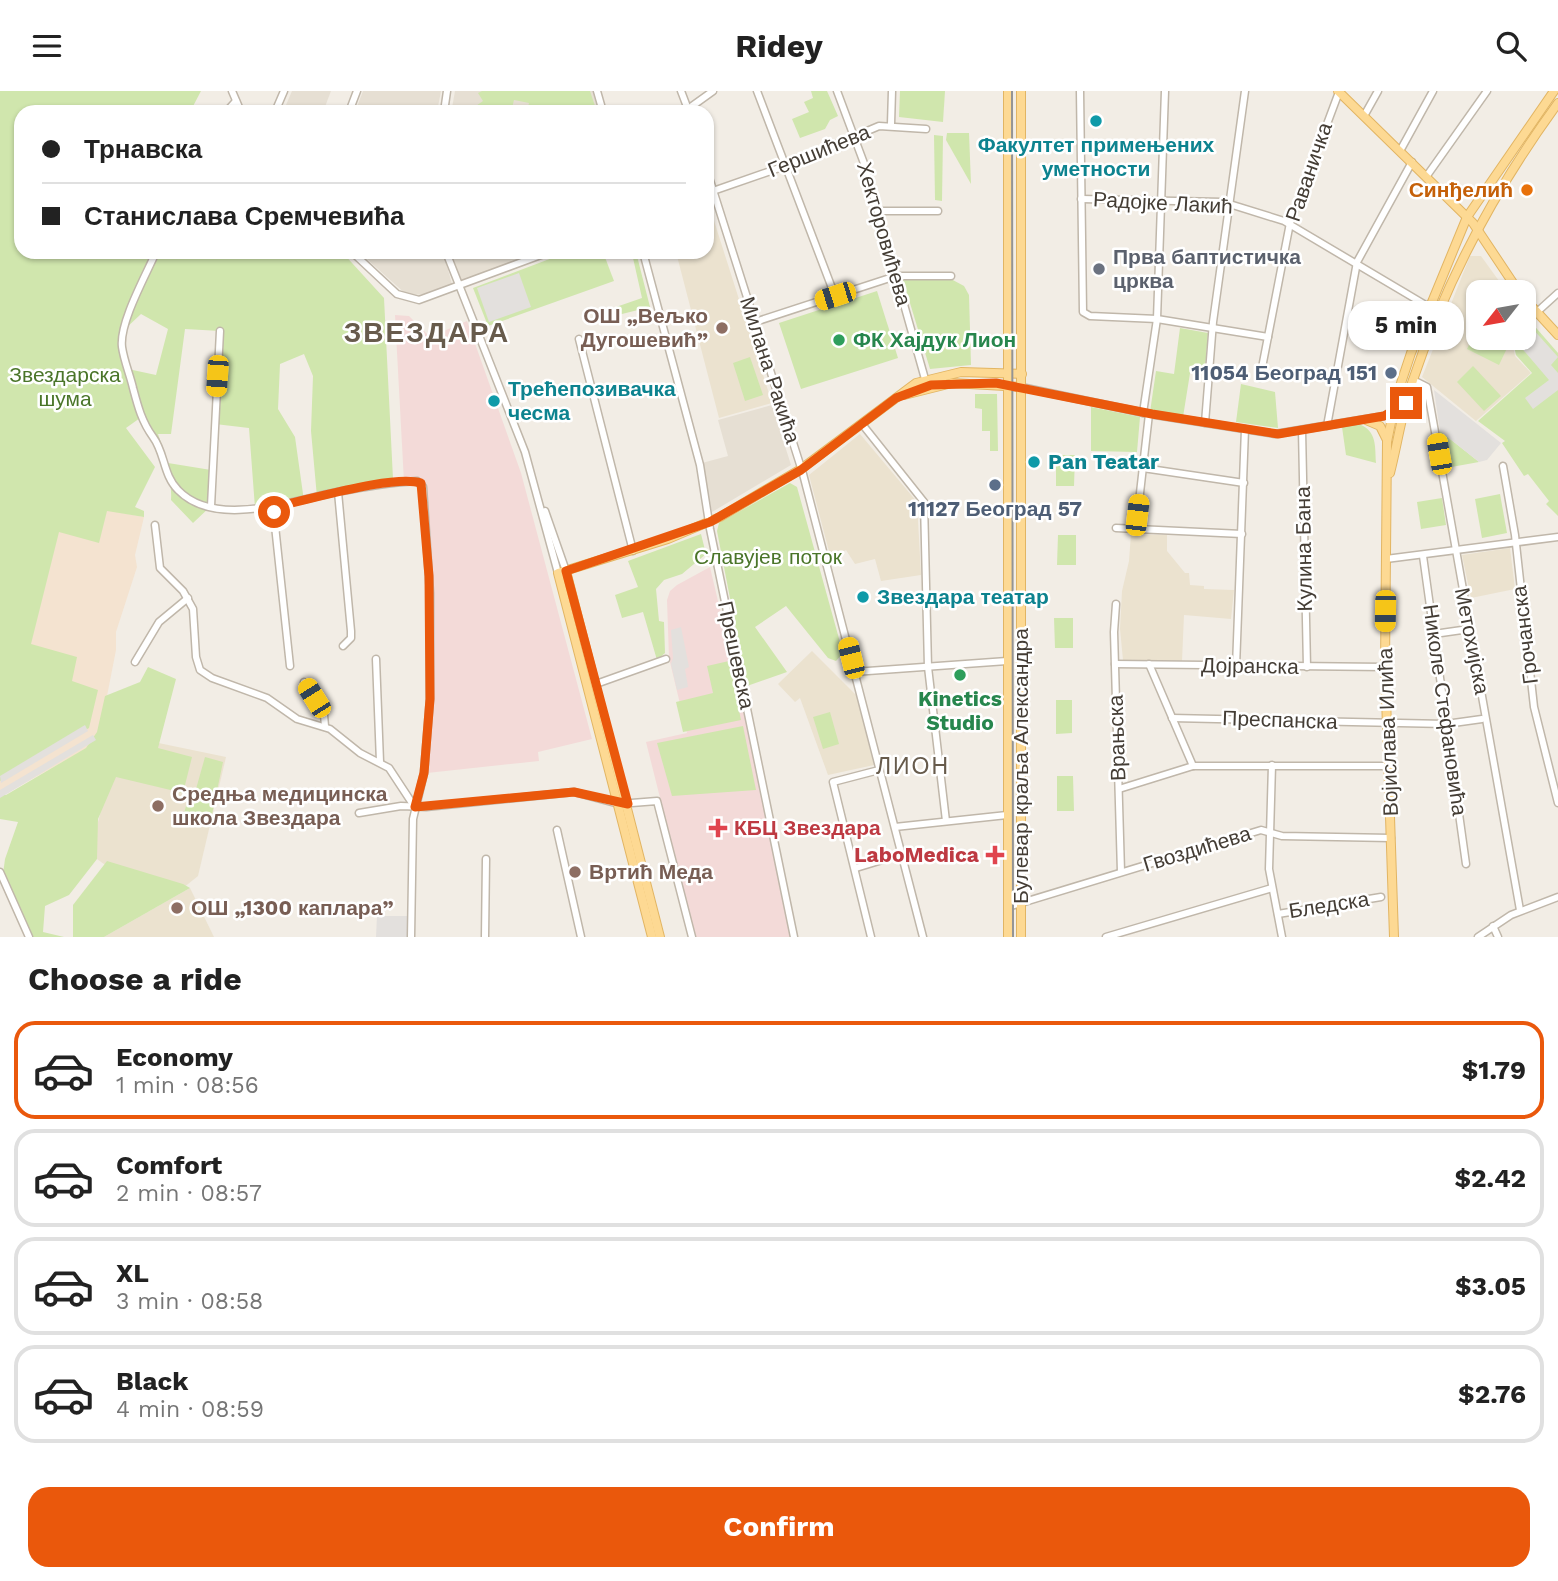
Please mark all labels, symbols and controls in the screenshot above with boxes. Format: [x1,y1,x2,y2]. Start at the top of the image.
icon: menu [28,27,66,65]
text: Ridey [735,27,823,65]
icon: search [1492,27,1530,65]
marker: Факултет примењених уметности [1088,113,1104,129]
street label: Гершићева [764,119,874,182]
street label: Раваничка [1280,119,1337,225]
place label: Факултет примењених уметности [978,132,1215,181]
text: Трнавска [84,134,202,164]
street label: Хекторовићева [852,159,917,309]
place label: Синђелић [1409,177,1513,202]
marker: Синђелић [1519,182,1535,198]
street label: Радојке Лакић [1093,186,1234,219]
text: Станислава Сремчевића [84,201,405,231]
place label: Прва баптистичка црква [1113,244,1301,293]
marker: Прва баптистичка црква [1091,261,1107,277]
car [812,280,859,312]
north arrow [1466,280,1536,350]
map controls [1466,280,1536,350]
street label: Милана Ракића [735,293,806,447]
callout: 5 min [1348,301,1464,351]
place label: ОШ „Вељко Дугошевић” [581,303,708,352]
text: 5 min [1375,312,1437,339]
district label: ЗВЕЗДАРА [344,316,510,349]
marker: ОШ „Вељко Дугошевић” [714,320,730,336]
place label: ФК Хајдук Лион [853,327,1016,352]
marker: ФК Хајдук Лион [831,332,847,348]
car [206,354,229,398]
place label: 11054 Београд 151 [1191,360,1377,385]
park label: Звездарска шума [9,362,121,411]
marker: 11054 Београд 151 [1383,365,1399,381]
place label: Трећепозивачка чесма [508,376,676,425]
route end [1390,387,1422,419]
marker: Трећепозивачка чесма [486,393,502,409]
car [1426,431,1453,477]
place label: Pan Teatar [1048,449,1159,474]
marker: Pan Teatar [1026,454,1042,470]
marker: 11127 Београд 57 [987,477,1003,493]
street label: Кулина Бана [1290,486,1317,612]
car [1125,493,1150,537]
route start [258,496,290,528]
place label: 11127 Београд 57 [908,496,1082,521]
park label: Славујев поток [694,544,843,569]
place label: Звездара театар [877,584,1049,609]
street label: Грочанска [1506,584,1543,686]
street label: Метохијска [1450,585,1495,697]
marker: Звездара театар [855,589,871,605]
car [1375,590,1396,632]
street label: Прешевска [713,599,760,711]
street label: Николе Стефановића [1418,603,1473,818]
street label: Булевар краља Александра [1008,628,1033,904]
car [836,635,867,681]
street label: Војислава Илића [1372,647,1403,817]
street label: Дојранска [1201,652,1299,679]
marker: Kinetics Studio [952,667,968,683]
car [294,675,335,721]
place label: Kinetics Studio [918,686,1002,735]
street label: Врањска [1102,694,1130,782]
street label: Преспанска [1222,705,1338,734]
district label: ЛИОН [876,753,950,780]
place label: Средња медицинска школа Звездара [172,781,388,830]
marker: Средња медицинска школа Звездара [150,798,166,814]
place label: КБЦ Звездара [734,815,881,840]
marker: КБЦ Звездара [708,818,728,838]
street label: Гвоздићева [1140,820,1254,877]
place label: LaboMedica [854,842,980,867]
marker: LaboMedica [985,845,1005,865]
place label: Вртић Меда [589,859,713,884]
marker: Вртић Меда [567,864,583,880]
street label: Бледска [1287,886,1371,923]
place label: ОШ „1300 каплара” [191,895,394,920]
marker: ОШ „1300 каплара” [169,900,185,916]
text: Choose a ride [28,960,242,998]
icon: car [32,1039,95,1102]
text: Economy [116,1042,233,1072]
text: $1.79 [1462,1055,1526,1085]
text: 1 min · 08:56 [116,1072,259,1099]
icon: car [32,1147,95,1210]
text: Comfort [116,1150,222,1180]
text: $2.42 [1454,1163,1526,1193]
text: 2 min · 08:57 [116,1180,262,1207]
icon: car [32,1255,95,1318]
text: XL [116,1258,149,1288]
text: $3.05 [1455,1271,1526,1301]
text: 3 min · 08:58 [116,1288,263,1315]
icon: car [32,1363,95,1426]
text: Black [116,1366,188,1396]
text: $2.76 [1458,1379,1526,1409]
text: 4 min · 08:59 [116,1396,264,1423]
button: Confirm [28,1487,1530,1567]

